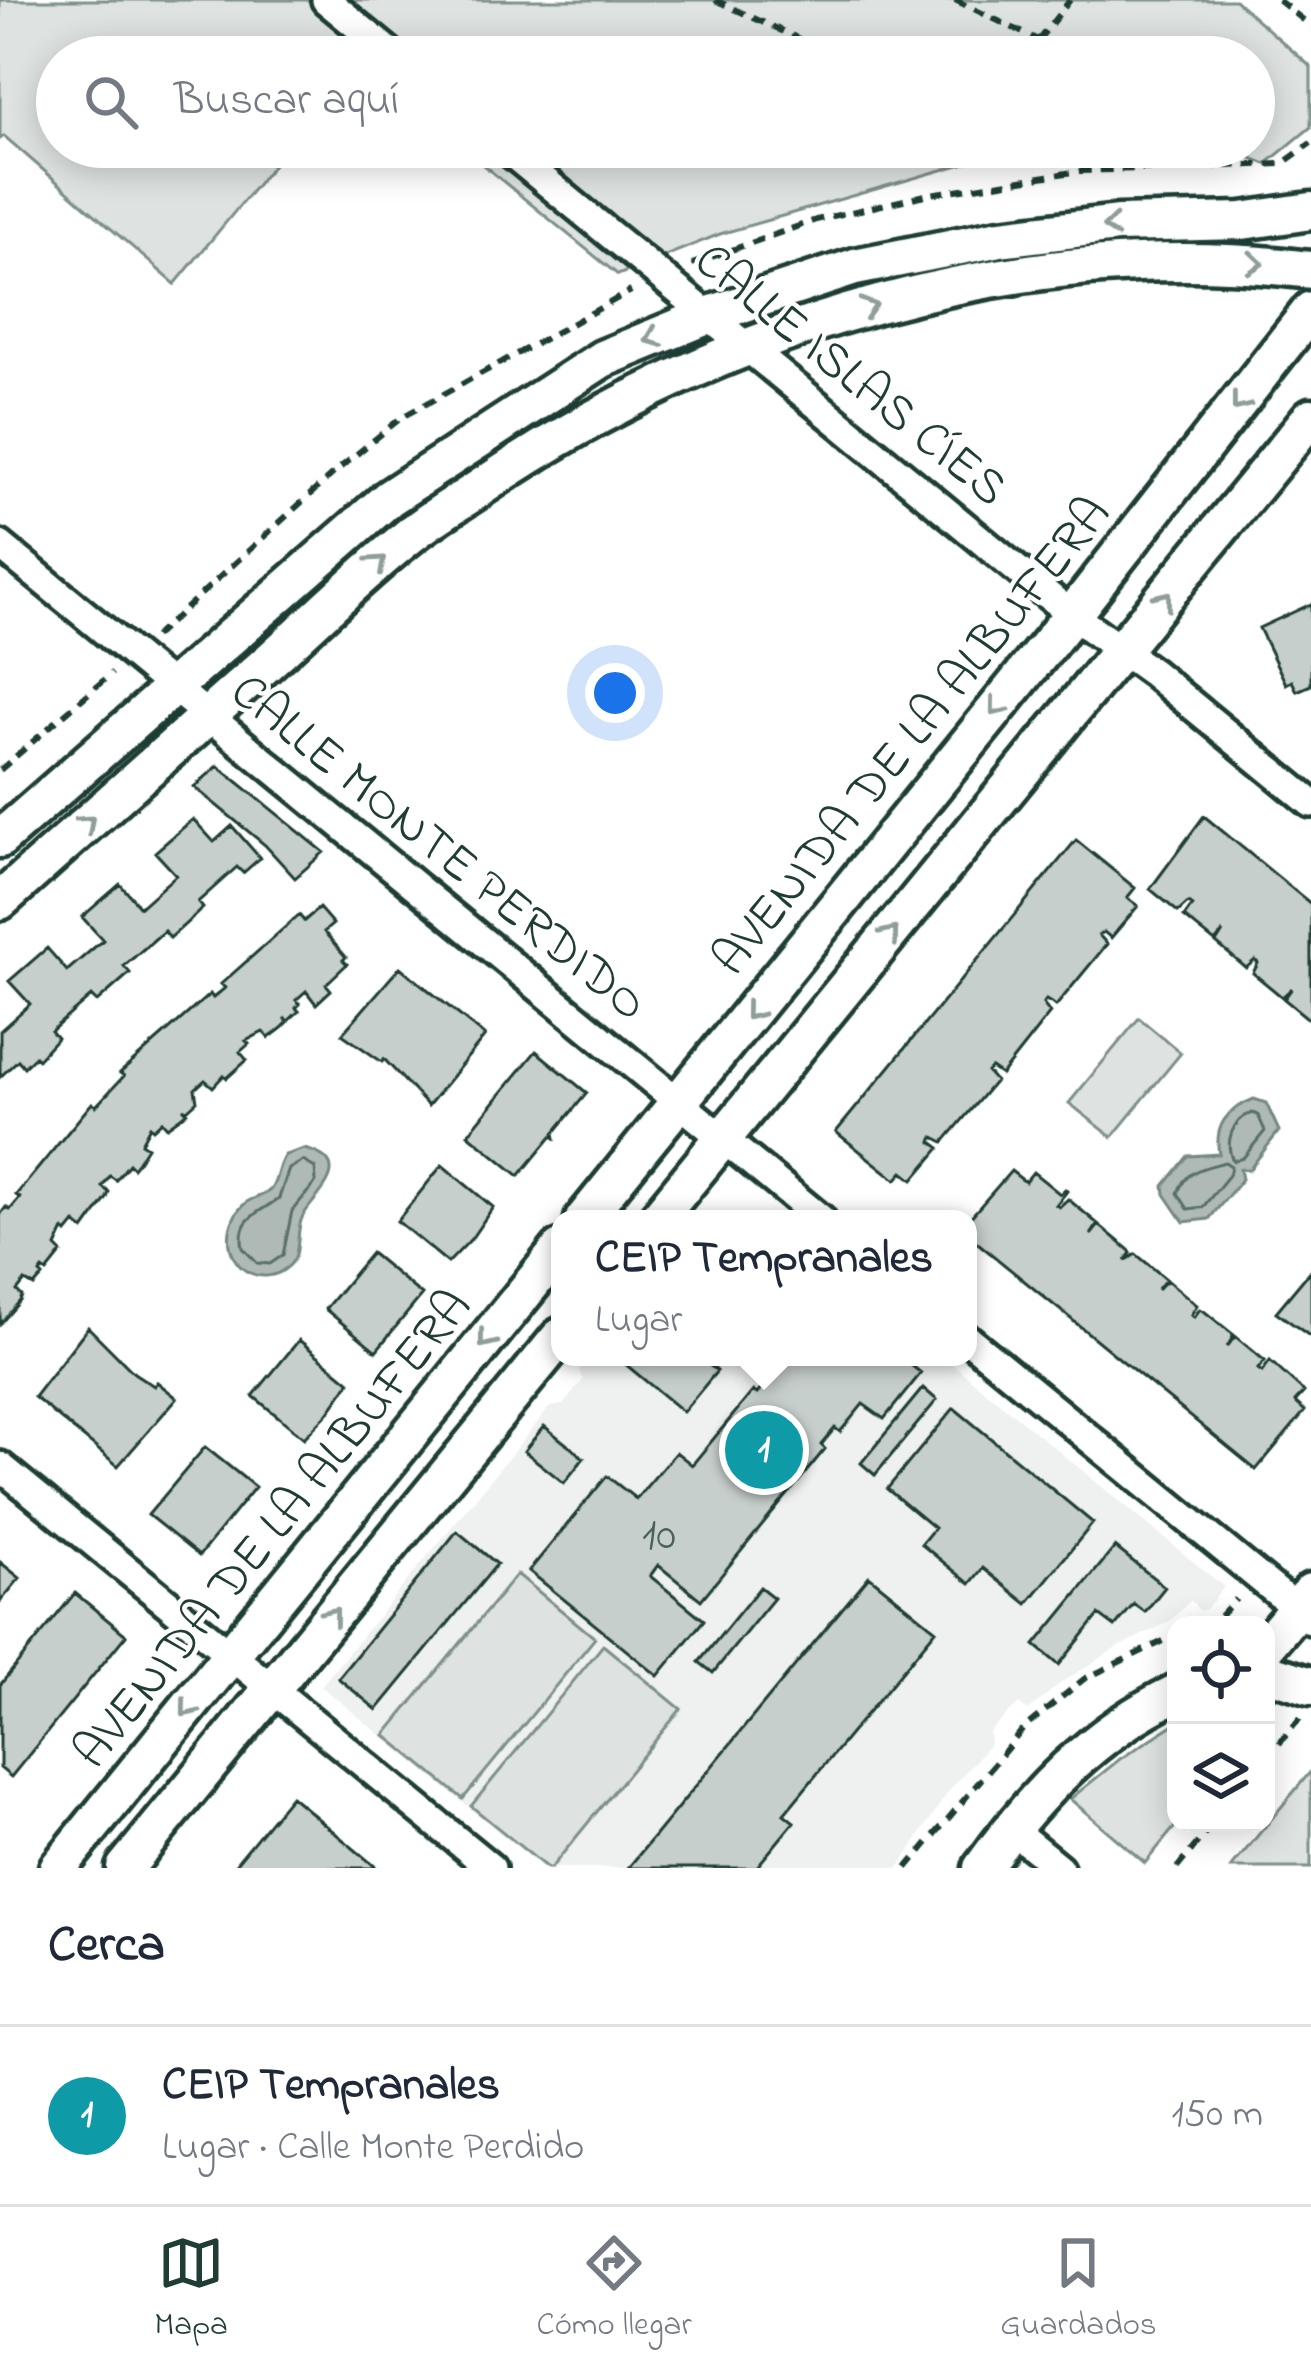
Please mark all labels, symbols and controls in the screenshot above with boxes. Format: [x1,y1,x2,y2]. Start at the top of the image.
search box [36,36,1275,168]
icon: search [78,69,144,135]
text: Buscar aquí [174,69,399,135]
one-way arrow [1101,212,1120,238]
street label: CALLE ISLAS CÍES [676,226,1023,527]
one-way arrow [1246,250,1265,276]
one-way arrow [858,296,879,321]
one-way arrow [643,324,664,348]
one-way arrow [1232,389,1253,411]
street label: AVENIDA DE LA ALBUFERA [696,481,1131,994]
one-way arrow [365,556,386,577]
one-way arrow [1150,591,1172,613]
street label: CALLE MONTE PERDIDO [212,657,663,1042]
your location [585,663,645,723]
one-way arrow [990,695,1011,717]
one-way arrow [74,816,95,837]
one-way arrow [877,925,898,947]
one-way arrow [745,998,766,1020]
popup [551,1210,977,1366]
text: CEIP Tempranales [595,1227,933,1293]
street label: AVENIDA DE LA ALBUFERA [57,1274,492,1787]
text: Lugar [595,1293,682,1350]
one-way arrow [479,1327,501,1349]
pin: 1 [725,1405,803,1495]
house number: 10 [642,1504,676,1570]
one-way arrow [318,1607,339,1629]
map controls [1167,1616,1275,1832]
button: locate [1167,1616,1275,1724]
one-way arrow [181,1695,203,1717]
button: layers [1167,1724,1275,1832]
text: Cerca [48,1909,165,1984]
text: CEIP Tempranales [162,2054,500,2120]
text: 1 [81,2087,93,2144]
text: 150 m [1171,2087,1263,2144]
text: Lugar · Calle Monte Perdido [162,2120,584,2177]
tab: Mapa [154,2230,228,2350]
tab: Cómo llegar [537,2230,692,2350]
tab: Guardados [1000,2230,1157,2350]

